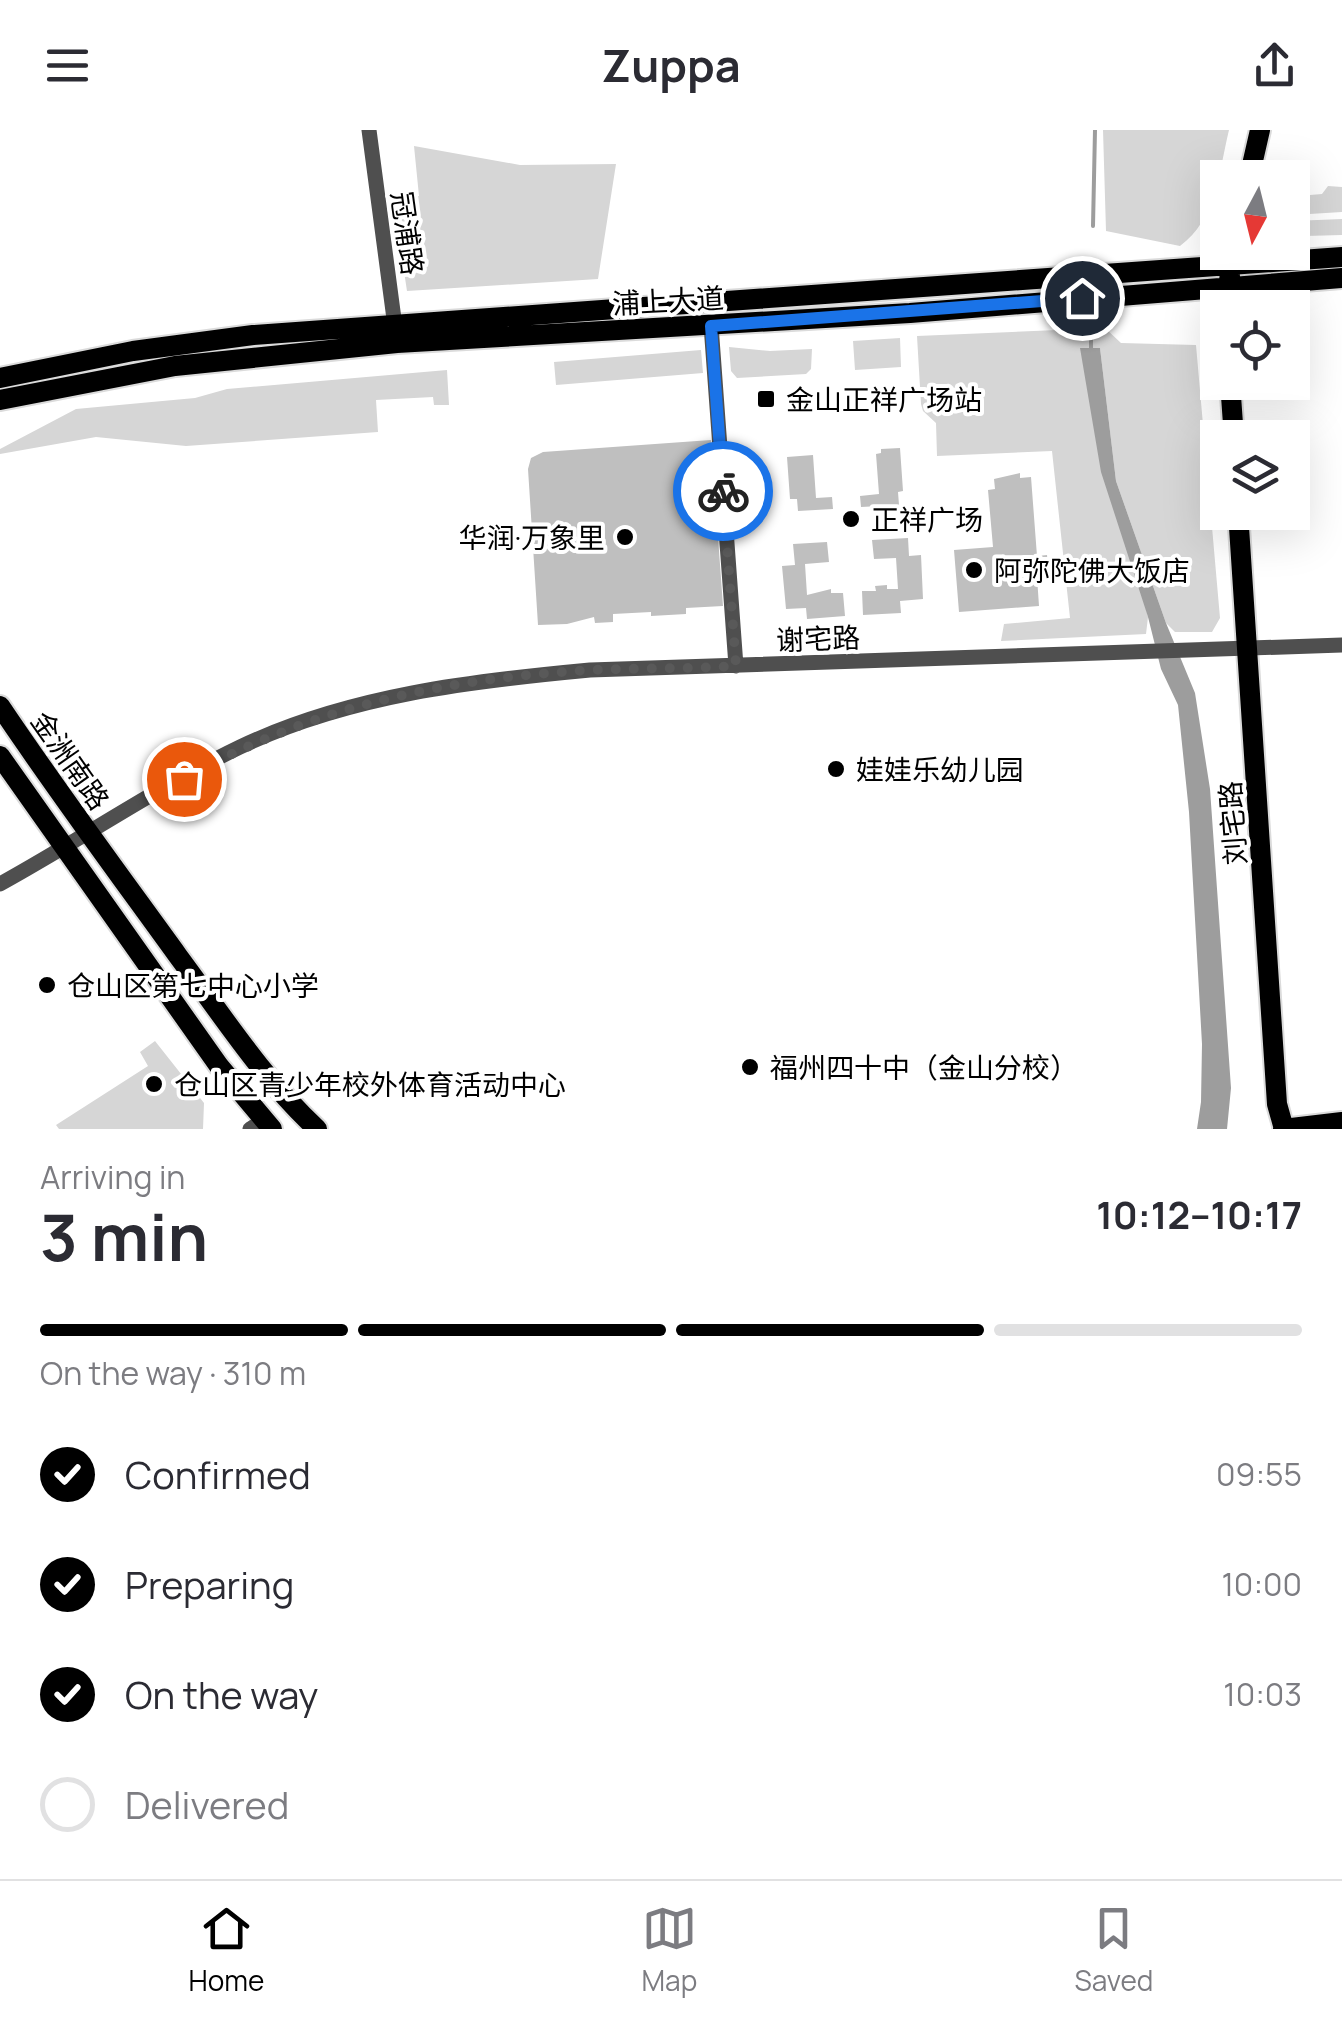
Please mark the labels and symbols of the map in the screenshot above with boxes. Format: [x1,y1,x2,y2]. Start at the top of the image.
north arrow [1200,160,1310,270]
street label: 冠浦路 [383,189,433,277]
pin [1040,256,1125,341]
street label: 浦上大道 [611,278,725,322]
place label: 金山正祥广场站 [786,380,982,418]
marker: 金山正祥广场站 [755,388,777,410]
courier [673,441,773,541]
place label: 正祥广场 [871,500,983,538]
marker: 正祥广场 [840,508,862,530]
place label: 华润·万象里 [459,518,605,556]
marker: 华润·万象里 [614,526,636,548]
place label: 阿弥陀佛大饭店 [994,551,1190,589]
marker: 阿弥陀佛大饭店 [963,559,985,581]
street label: 谢宅路 [775,618,861,658]
street label: 金洲南路 [23,703,119,817]
pin [142,737,227,822]
place label: 娃娃乐幼儿园 [856,750,1024,788]
marker: 娃娃乐幼儿园 [825,758,847,780]
street label: 刘宅路 [1210,780,1254,866]
place label: 仓山区第七中心小学 [67,966,319,1004]
marker: 仓山区第七中心小学 [36,974,58,996]
place label: 福州四十中（金山分校） [770,1048,1078,1086]
marker: 福州四十中（金山分校） [739,1056,761,1078]
place label: 仓山区青少年校外体育活动中心 [174,1065,566,1103]
marker: 仓山区青少年校外体育活动中心 [143,1073,165,1095]

